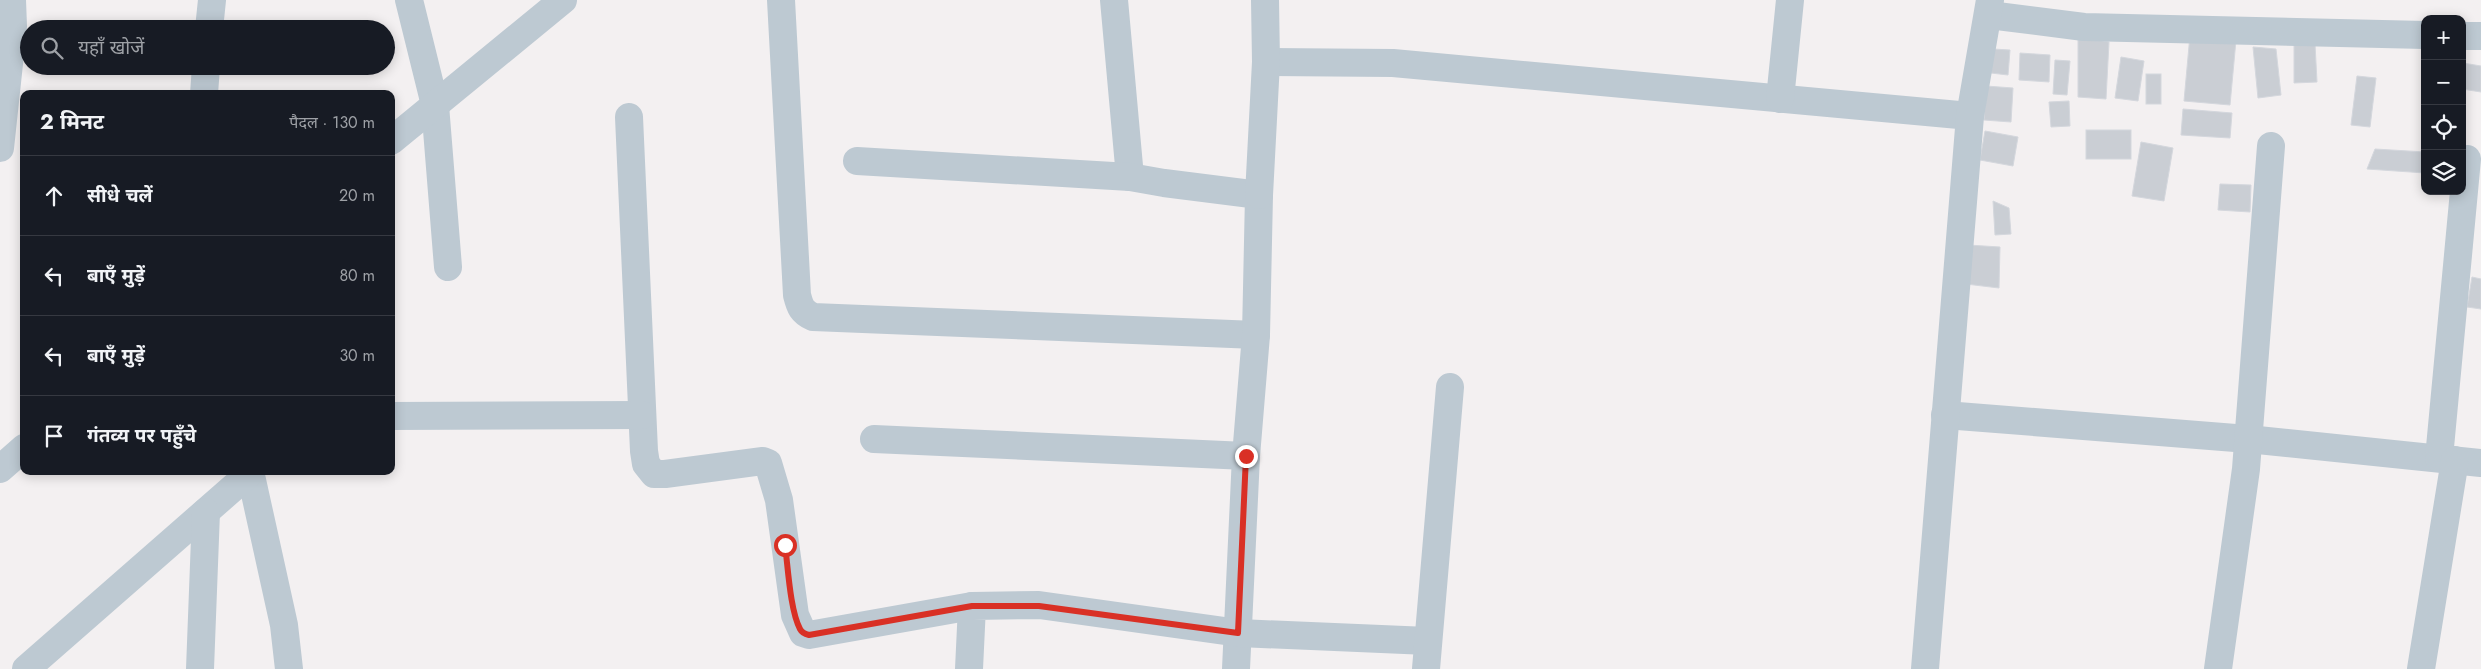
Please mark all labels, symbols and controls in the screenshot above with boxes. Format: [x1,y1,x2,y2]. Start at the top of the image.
map controls [2421,15,2466,195]
button: + [2421,15,2466,60]
search box [20,20,395,75]
icon: search [38,34,66,62]
text: यहाँ खोजें [78,34,144,61]
button: − [2421,60,2466,105]
button: locate [2421,105,2466,150]
text: 2 मिनट [40,107,104,137]
text: पैदल · 130 m [289,111,375,134]
button: layers [2421,150,2466,195]
icon: ahead [40,182,68,210]
text: सीधे चलें [87,182,153,209]
text: 20 m [339,184,375,207]
icon: left [40,262,68,290]
text: बाएँ मुड़ें [87,262,145,289]
text: 80 m [339,264,375,287]
icon: left [40,342,68,370]
text: बाएँ मुड़ें [87,342,145,369]
text: 30 m [339,344,375,367]
icon: arrive [40,422,68,450]
text: गंतव्य पर पहुँचे [87,422,196,449]
route end [1235,445,1258,468]
route start [774,534,797,557]

